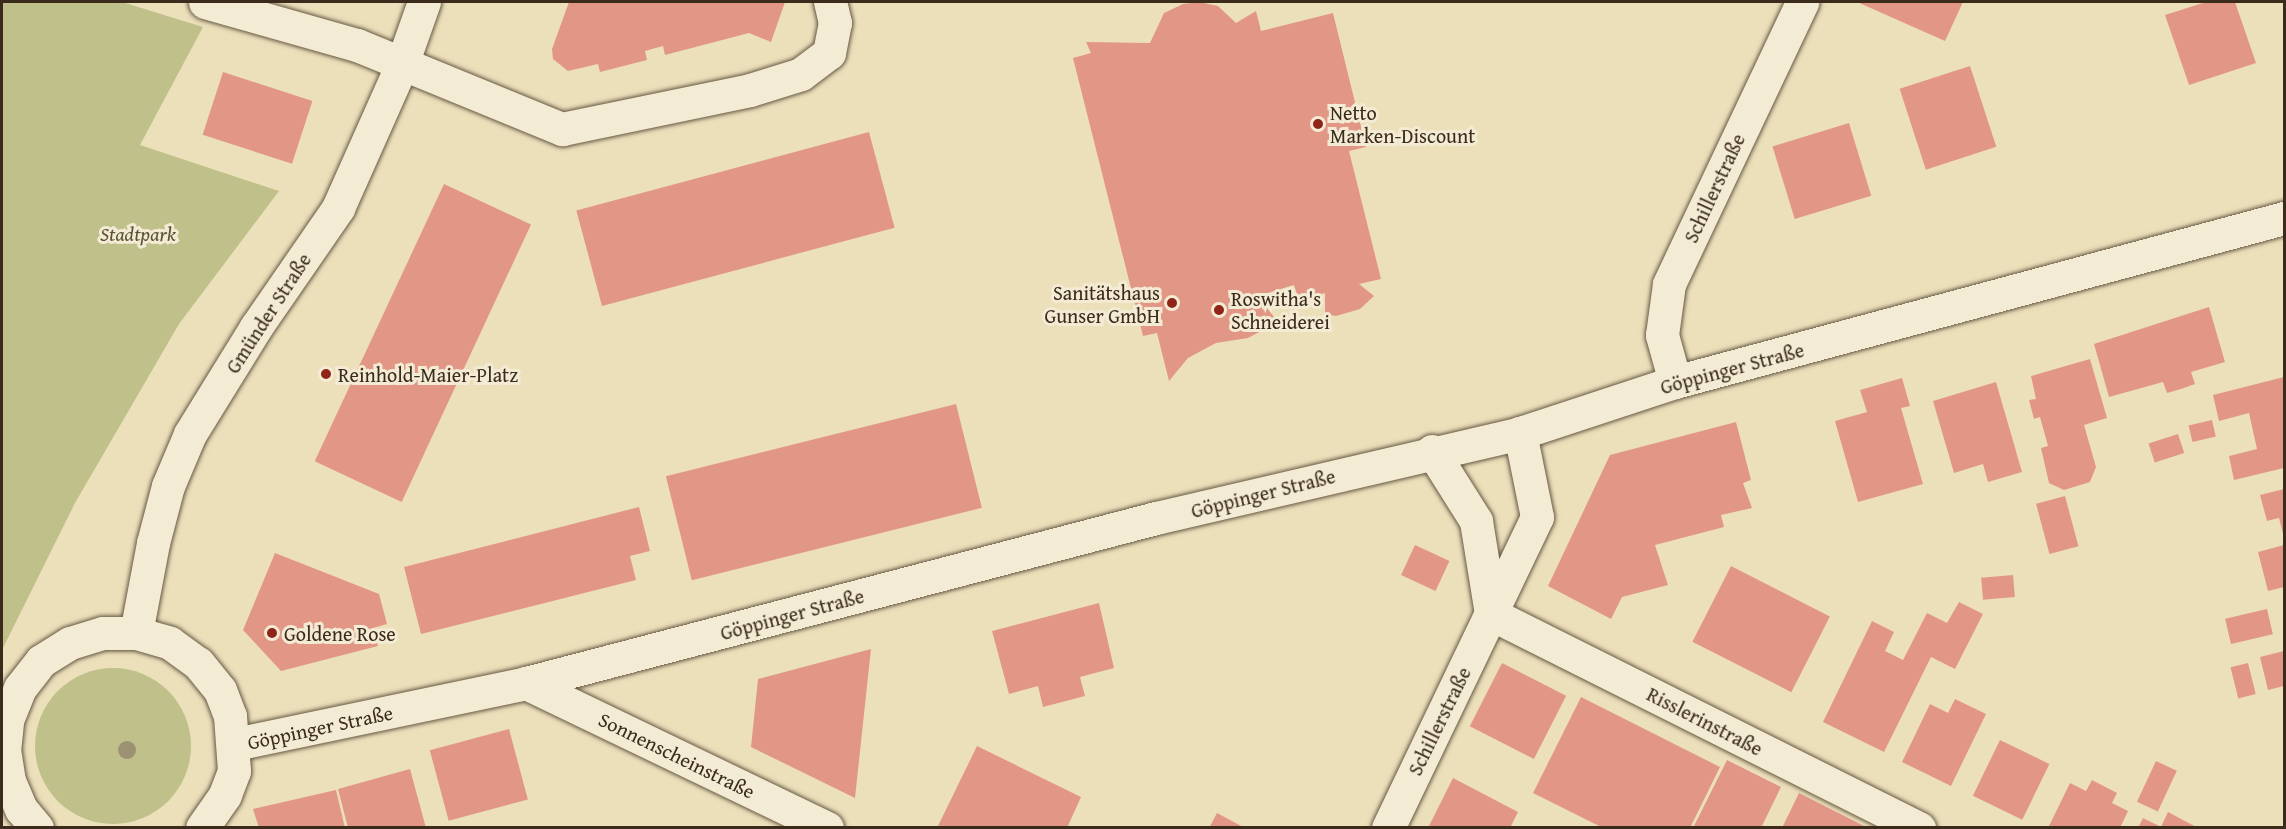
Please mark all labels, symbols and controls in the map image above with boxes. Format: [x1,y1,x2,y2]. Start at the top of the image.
place label: Netto Marken-Discount [1330,100,1475,147]
marker: Netto Marken-Discount [1311,117,1325,131]
street label: Schillerstraße [1678,130,1750,246]
park label: Stadtpark [100,221,176,245]
street label: Gmünder Straße [220,248,316,378]
place label: Sanitätshaus Gunser GmbH [1044,280,1160,327]
place label: Roswitha's Schneiderei [1231,286,1330,333]
marker: Sanitätshaus Gunser GmbH [1165,296,1179,310]
marker: Roswitha's Schneiderei [1212,303,1226,317]
street label: Göppinger Straße [1657,337,1807,399]
place label: Reinhold-Maier-Platz [338,362,518,386]
marker: Reinhold-Maier-Platz [319,367,333,381]
street label: Göppinger Straße [1188,463,1338,523]
street label: Göppinger Straße [717,583,867,645]
place label: Goldene Rose [284,621,396,645]
marker: Goldene Rose [265,626,279,640]
street label: Schillerstraße [1402,663,1476,779]
street label: Risslerinstraße [1643,682,1767,760]
street label: Göppinger Straße [245,700,395,754]
street label: Sonnenscheinstraße [595,707,759,803]

